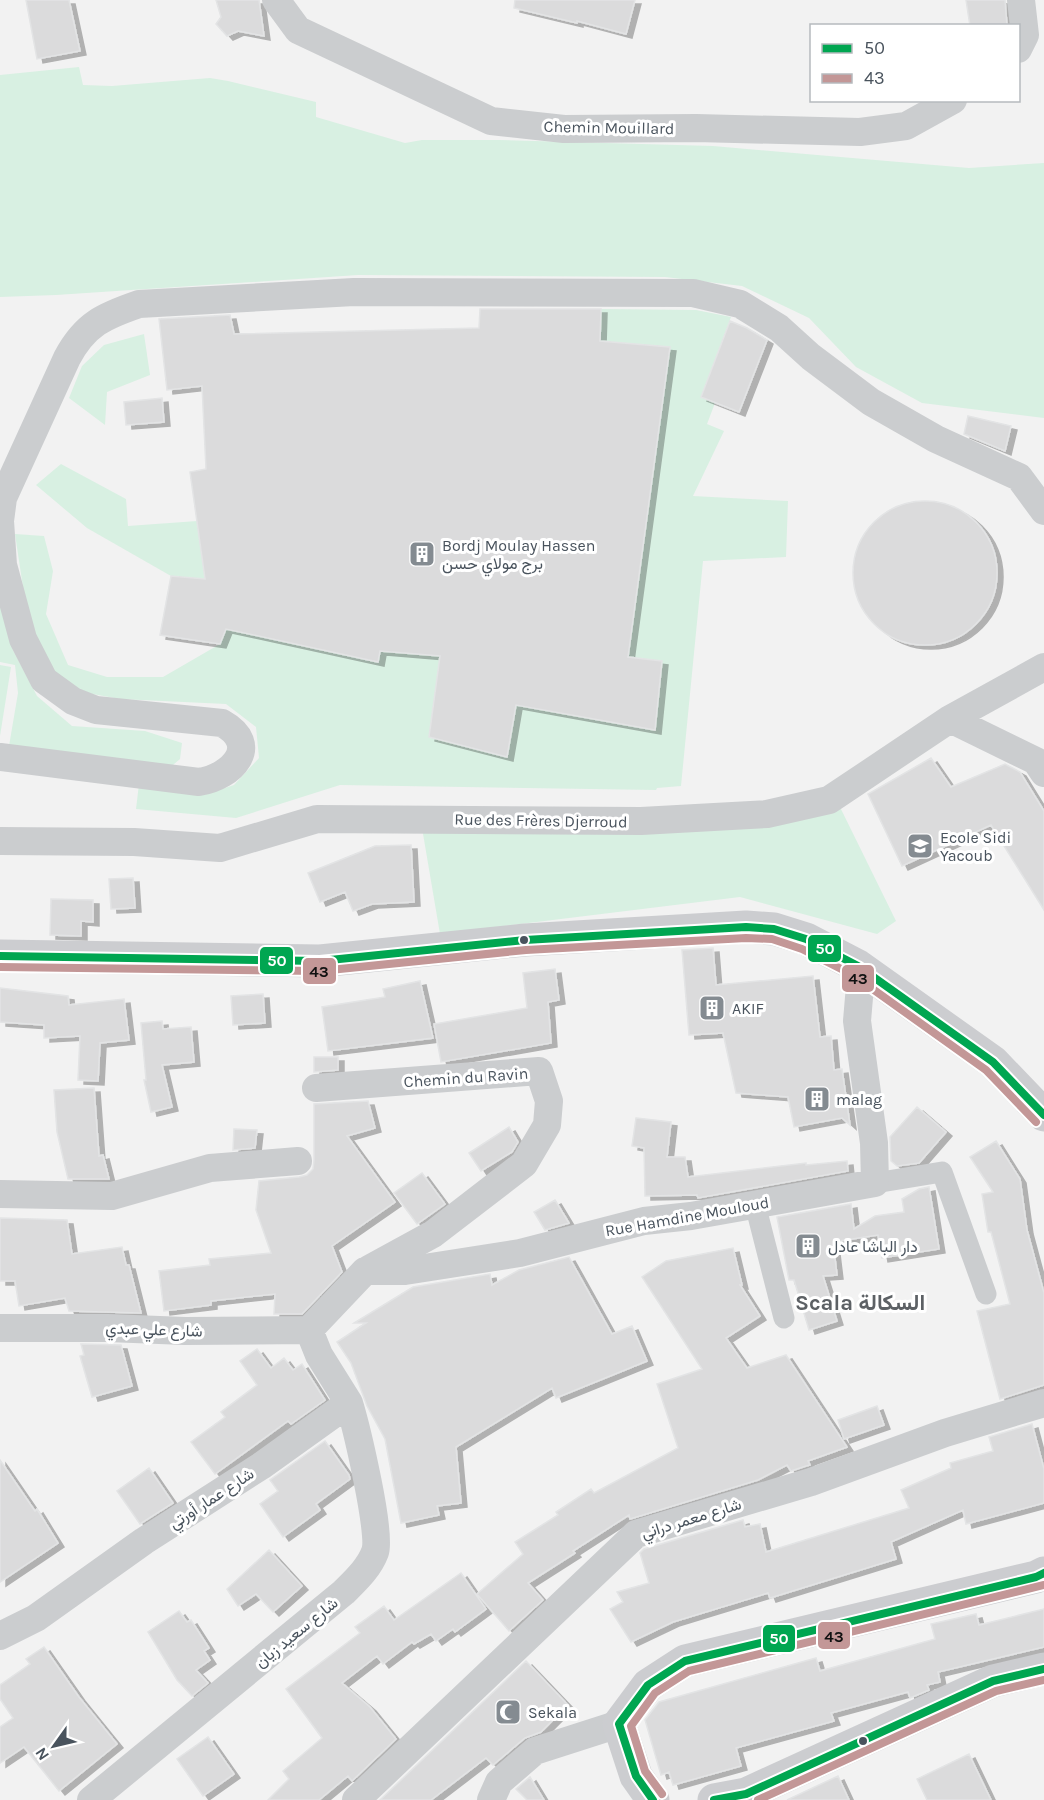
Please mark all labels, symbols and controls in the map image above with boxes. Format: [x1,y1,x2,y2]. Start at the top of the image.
legend [810,24,1020,102]
text: 50 [864,37,885,59]
text: 43 [864,67,885,89]
street label: Chemin Mouillard [544,117,674,138]
place label: Bordj Moulay Hassen برج مولاي حسن [442,536,595,577]
building icon: Bordj Moulay Hassen برج مولاي حسن [407,539,437,569]
street label: Rue des Frères Djerroud [454,809,628,832]
place label: Ecole Sidi Yacoub [940,828,1011,865]
school or university icon: Ecole Sidi Yacoub [905,831,935,861]
unlabelled marker [518,934,530,946]
line badge: 50 [807,934,842,963]
text: 50 [815,939,835,958]
line badge: 50 [259,946,294,975]
text: 50 [267,951,287,970]
line badge: 43 [302,957,337,985]
text: 43 [309,962,329,981]
line badge: 43 [841,964,875,993]
text: 43 [848,969,868,988]
building icon: AKIF [697,993,727,1023]
place label: AKIF [732,999,764,1018]
street label: Chemin du Ravin [403,1064,529,1091]
building icon: malag [802,1084,832,1114]
place label: malag [836,1090,882,1109]
street label: Rue Hamdine Mouloud [604,1193,771,1240]
building icon: دار الباشا عادل [793,1231,823,1261]
place label: دار الباشا عادل [828,1237,918,1257]
district label: Scala السكالة [795,1290,925,1316]
street label: شارع علي عبدي [105,1318,203,1345]
street label: شارع عمار أورتي [165,1464,259,1536]
street label: شارع معمر دراني [639,1494,745,1547]
street label: شارع سعيد زيان [251,1593,343,1673]
line badge: 43 [817,1621,851,1650]
line badge: 50 [762,1624,796,1653]
text: 43 [824,1627,844,1646]
text: 50 [769,1629,789,1648]
mosque icon: Sekala [493,1697,523,1727]
place label: Sekala [528,1703,577,1722]
north arrow [24,1716,84,1776]
unlabelled marker [857,1735,869,1747]
text: N [31,1744,53,1764]

